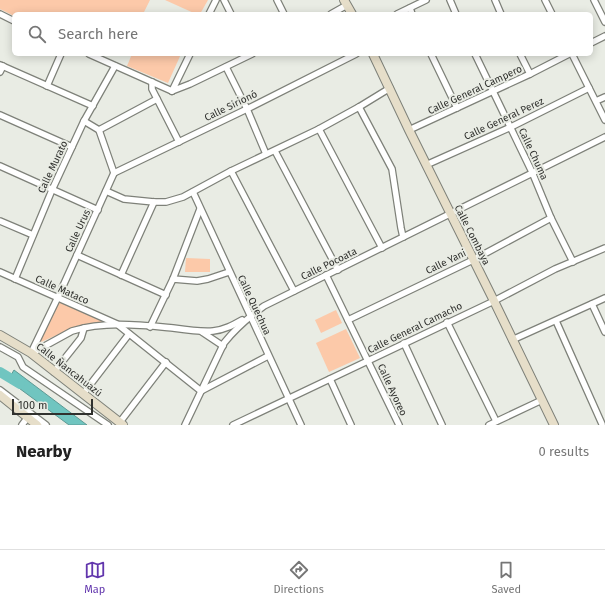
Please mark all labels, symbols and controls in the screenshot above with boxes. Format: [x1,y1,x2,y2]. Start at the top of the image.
search box [12,12,593,56]
icon: search [26,23,48,45]
text: Search here [58,25,138,43]
street label: Calle General Campero [426,63,524,117]
street label: Calle Sirionó [203,88,259,124]
street label: Calle General Perez [462,95,546,143]
street label: Calle Chuma [516,126,550,182]
street label: Calle Murato [36,139,70,195]
street label: Calle Combaya [452,203,492,267]
street label: Calle Urus [63,207,93,254]
street label: Calle Pocoata [299,245,359,283]
street label: Calle Yani [424,247,468,277]
street label: Calle Mataco [33,273,91,307]
street label: Calle Quechua [235,273,273,337]
street label: Calle General Camacho [366,300,464,356]
street label: Calle Ñancahuazú [34,340,105,399]
street label: Calle Ayoreo [375,362,409,418]
scale bar [12,397,93,416]
text: 100 m [18,399,47,412]
text: Nearby [16,441,71,462]
text: 0 results [538,444,589,459]
tab: Map [84,559,106,596]
tab: Directions [273,559,324,596]
tab: Saved [491,559,521,596]

